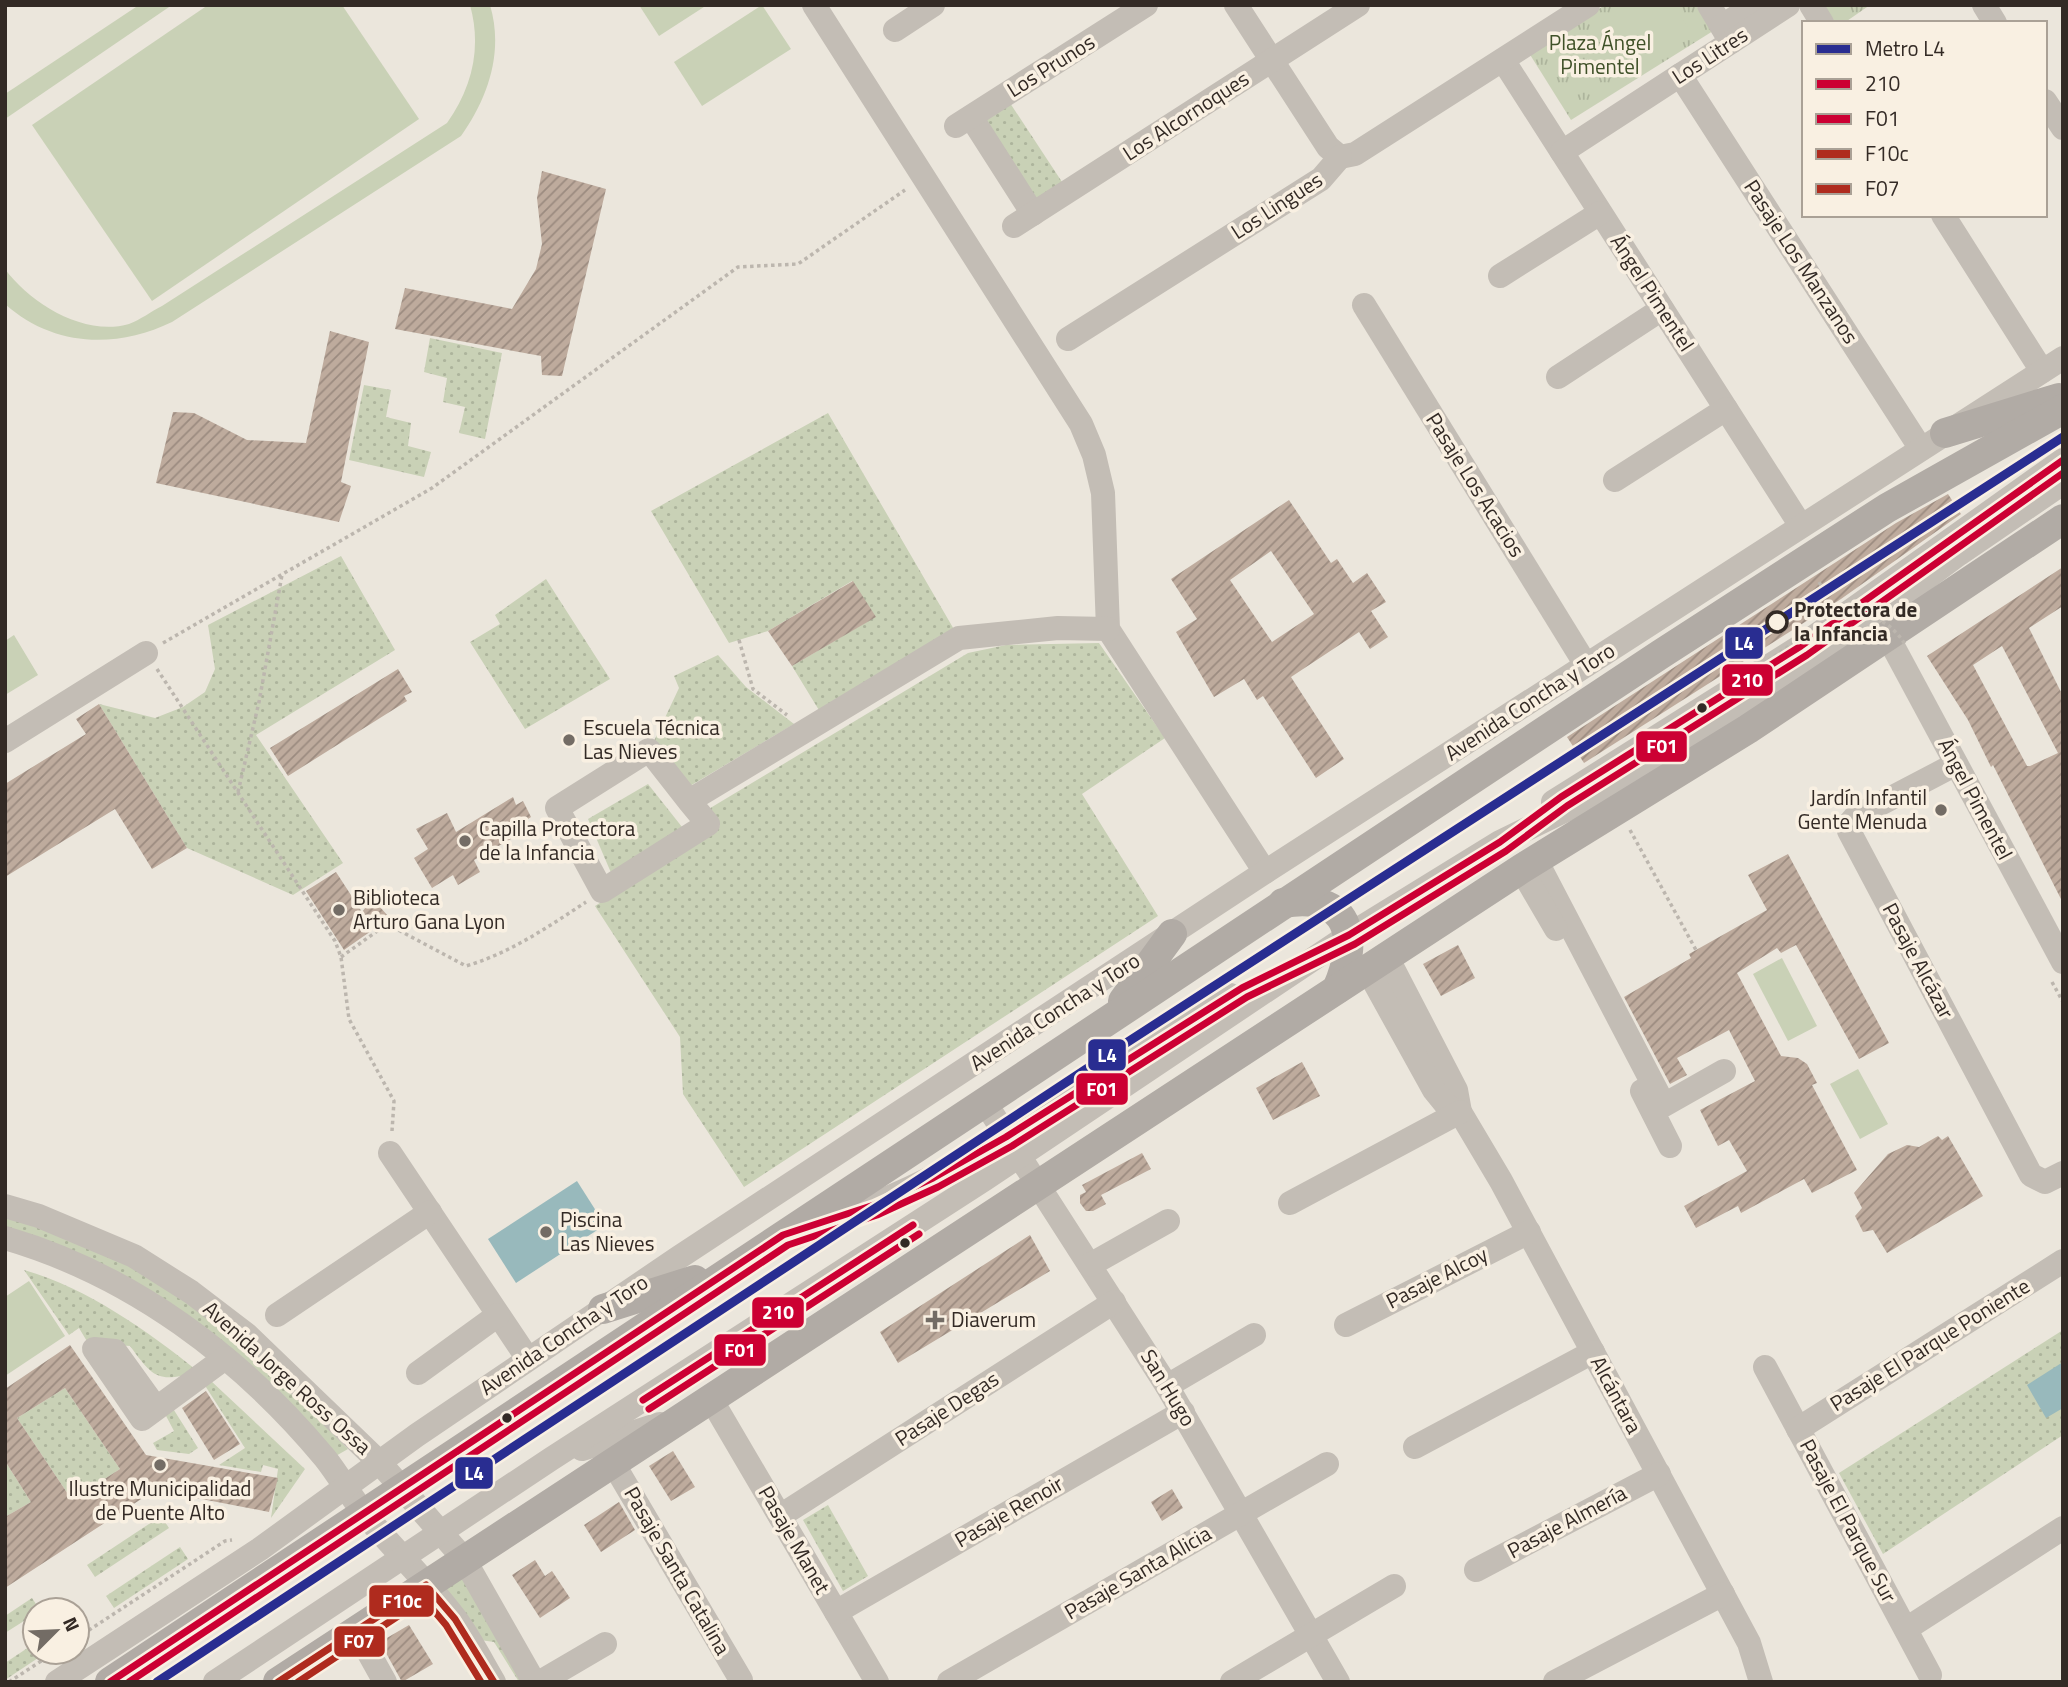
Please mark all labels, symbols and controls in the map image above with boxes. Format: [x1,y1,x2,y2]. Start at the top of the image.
street label: Los Litres [1665,19,1754,92]
legend [1802,21,2047,217]
street label: Los Prunos [1000,26,1101,105]
park label: Plaza Ángel Pimentel [1549,26,1651,82]
text: Metro L4 [1865,32,1945,64]
street label: Los Alcornoques [1116,62,1255,168]
text: 210 [1865,67,1900,99]
text: F01 [1865,102,1900,134]
text: F10c [1865,137,1909,169]
street label: Los Lingues [1224,164,1329,247]
text: F07 [1865,172,1900,204]
street label: Pasaje Los Manzanos [1737,173,1867,350]
street label: Ángel Pimentel [1603,228,1703,357]
street label: Pasaje Los Acacios [1419,406,1533,563]
place label: Protectora de la Infancia [1794,593,1917,649]
marker: Protectora de la Infancia [1766,611,1788,633]
line badge: L4 [1724,626,1764,660]
text: L4 [1734,628,1754,657]
street label: Avenida Concha y Toro [1438,634,1621,768]
line badge: 210 [1721,663,1774,697]
text: 210 [1731,665,1763,694]
unlabelled marker [1695,701,1709,715]
place label: Escuela Técnica Las Nieves [583,711,720,767]
line badge: F01 [1635,730,1688,763]
text: F01 [1646,731,1678,760]
marker: Escuela Técnica Las Nieves [561,732,577,748]
street label: Ángel Pimentel [1930,732,2021,865]
place label: Jardín Infantil Gente Menuda [1797,781,1927,837]
marker: Jardín Infantil Gente Menuda [1933,802,1949,818]
place label: Capilla Protectora de la Infancia [479,812,636,868]
marker: Capilla Protectora de la Infancia [457,833,473,849]
place label: Biblioteca Arturo Gana Lyon [353,881,505,937]
street label: Pasaje Alcázar [1875,897,1963,1024]
marker: Biblioteca Arturo Gana Lyon [331,902,347,918]
street label: Avenida Concha y Toro [963,944,1146,1078]
line badge: L4 [1087,1038,1127,1072]
text: L4 [1097,1040,1117,1069]
line badge: F01 [1075,1072,1129,1106]
text: F01 [1086,1074,1118,1103]
place label: Piscina Las Nieves [560,1203,654,1259]
marker: Piscina Las Nieves [538,1224,554,1240]
unlabelled marker [898,1236,912,1250]
street label: Pasaje Alcoy [1380,1238,1493,1316]
street label: Avenida Concha y Toro [473,1266,654,1403]
street label: Pasaje El Parque Poniente [1823,1270,2036,1419]
street label: Avenida Jorge Ross Ossa [196,1293,379,1462]
line badge: 210 [751,1296,805,1329]
text: 210 [762,1297,794,1326]
place label: Diaverum [951,1303,1036,1335]
marker: Diaverum [925,1310,945,1330]
line badge: F01 [713,1333,767,1367]
text: F01 [724,1335,756,1364]
street label: San Hugo [1133,1343,1204,1432]
street label: Alcántara [1583,1350,1651,1440]
street label: Pasaje Degas [888,1363,1005,1454]
unlabelled marker [500,1411,514,1425]
street label: Pasaje El Parque Sur [1792,1433,1906,1608]
line badge: L4 [454,1456,494,1490]
marker: Ilustre Municipalidad de Puente Alto [152,1457,168,1473]
text: L4 [464,1458,484,1487]
street label: Pasaje Renoir [948,1467,1069,1555]
place label: Ilustre Municipalidad de Puente Alto [69,1472,251,1528]
street label: Pasaje Almería [1501,1476,1632,1566]
street label: Pasaje Manet [751,1479,839,1600]
street label: Pasaje Santa Catalina [617,1480,739,1661]
street label: Pasaje Santa Alicia [1058,1517,1217,1627]
line badge: F10c [368,1584,435,1618]
text: F10c [382,1586,422,1615]
north arrow [21,1596,91,1666]
text: N [56,1612,88,1636]
line badge: F07 [333,1625,386,1658]
text: F07 [343,1626,375,1655]

